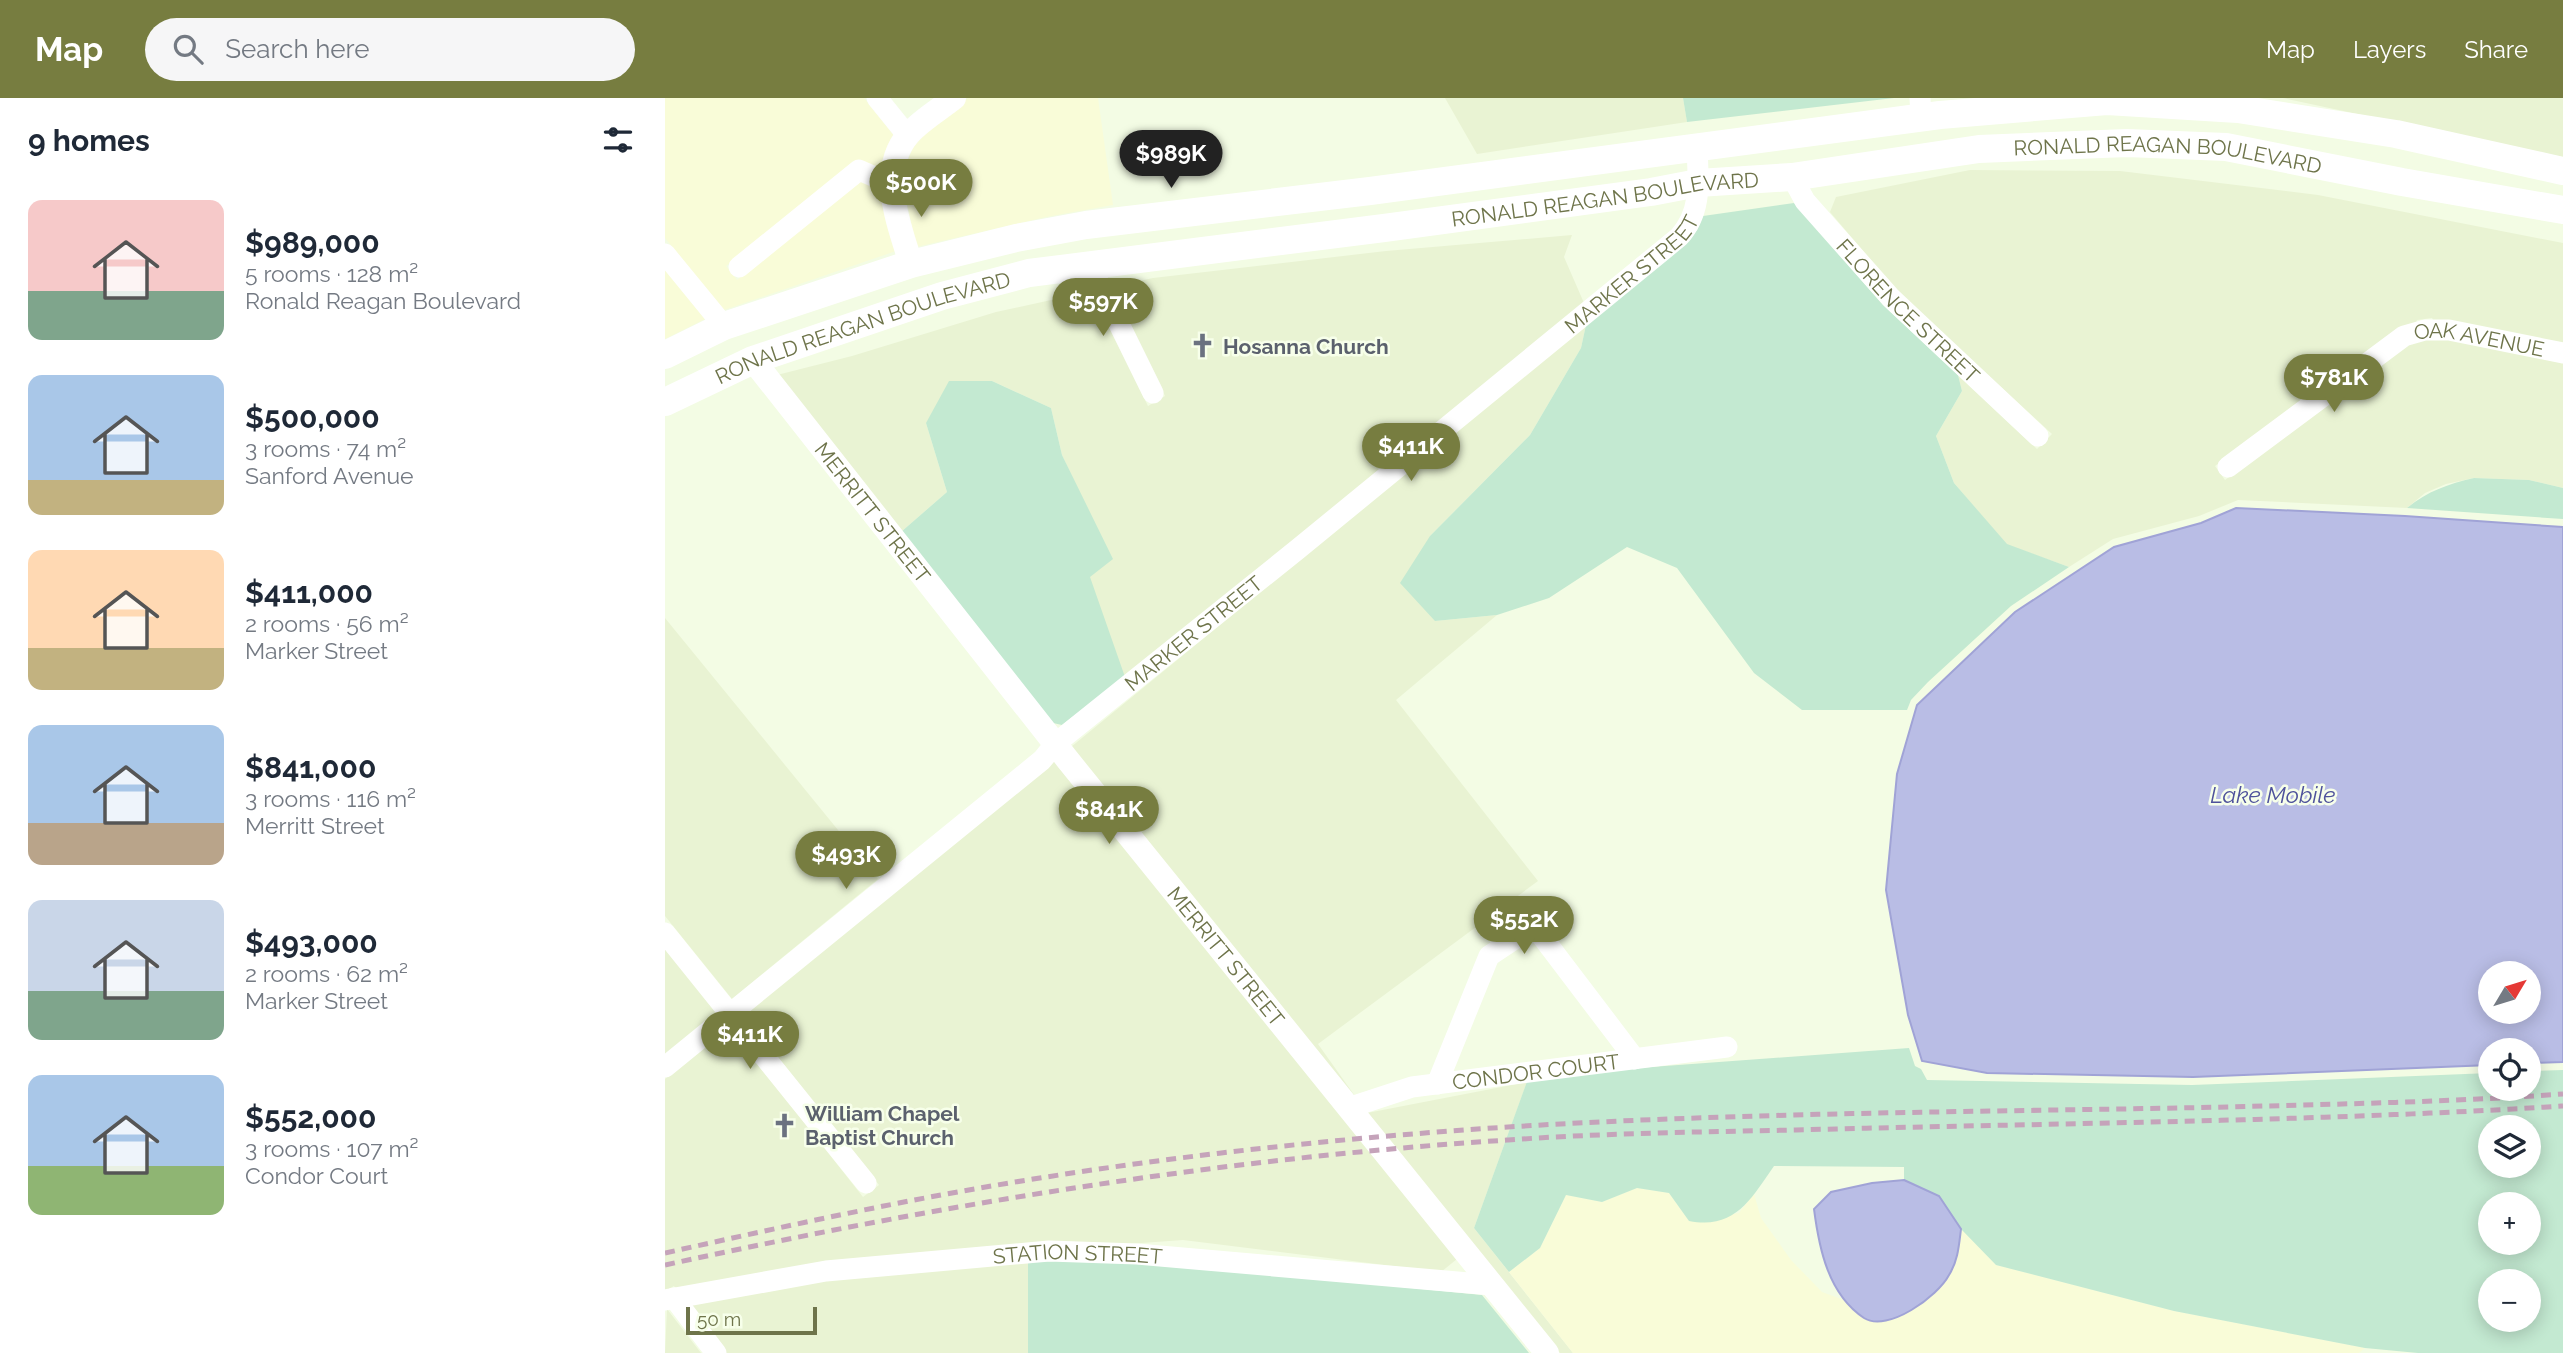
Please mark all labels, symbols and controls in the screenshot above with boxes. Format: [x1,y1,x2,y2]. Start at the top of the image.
search box [145,18,635,81]
text: Map [35,30,103,69]
icon: search [169,30,207,68]
text: Search here [225,34,370,64]
text: Map [2266,35,2315,64]
text: Layers [2353,35,2426,64]
text: Share [2464,35,2528,64]
icon: filters [599,121,637,159]
text: 9 homes [28,123,150,158]
pin: $989K [1122,130,1220,190]
street label: RONALD REAGAN BOULEVARD [2013,130,2324,178]
text: $989K [1136,139,1206,166]
pin: $500K [872,159,970,219]
street label: RONALD REAGAN BOULEVARD [1450,167,1760,231]
text: $500K [886,168,956,195]
street label: MARKER STREET [1559,210,1704,338]
text: $989,000 [245,225,380,260]
icon: home [84,228,168,312]
street label: FLORENCE STREET [1832,233,1985,388]
text: 5 rooms · 128 m² [245,260,418,287]
street label: RONALD REAGAN BOULEVARD [711,266,1013,389]
pin: $597K [1054,278,1152,338]
text: Ronald Reagan Boulevard [245,287,521,314]
text: $597K [1068,287,1138,314]
street label: OAK AVENUE [2411,317,2546,361]
church icon: Hosanna Church [1189,332,1217,360]
place label: Hosanna Church [1223,334,1389,359]
pin: $781K [2285,354,2383,414]
text: $781K [2300,363,2368,390]
text: $500,000 [245,400,380,435]
icon: home [84,403,168,487]
pin: $411K [1362,424,1460,483]
text: $411K [1378,432,1444,459]
text: 3 rooms · 74 m² [245,435,406,462]
street label: MERRITT STREET [810,437,936,588]
text: Sanford Avenue [245,462,414,489]
street label: MARKER STREET [1119,570,1267,696]
text: $411,000 [245,575,373,610]
icon: home [84,578,168,662]
text: 2 rooms · 56 m² [245,610,409,637]
text: Marker Street [245,637,388,664]
text: $841,000 [245,750,376,785]
icon: home [84,753,168,837]
water label: Lake Mobile [2210,781,2336,808]
text: 3 rooms · 116 m² [245,785,416,812]
pin: $841K [1060,786,1158,846]
text: $841K [1075,795,1143,822]
text: Merritt Street [245,812,385,839]
pin: $493K [797,832,895,891]
text: $493K [811,840,881,867]
street label: MERRITT STREET [1162,881,1290,1031]
pin: $552K [1475,896,1573,956]
text: $552K [1490,905,1558,932]
text: $493,000 [245,925,378,960]
icon: home [84,928,168,1012]
text: 2 rooms · 62 m² [245,960,408,987]
north arrow [2478,961,2541,1024]
map controls [2478,961,2541,1332]
text: Marker Street [245,987,388,1014]
pin: $411K [701,1012,799,1071]
text: $411K [717,1020,783,1047]
button: locate [2478,1038,2541,1101]
street label: CONDOR COURT [1451,1048,1621,1094]
text: $552,000 [245,1100,376,1135]
place label: William Chapel Baptist Church [805,1101,960,1150]
icon: home [84,1103,168,1187]
church icon: William Chapel Baptist Church [771,1111,799,1139]
button: layers [2478,1115,2541,1178]
text: 3 rooms · 107 m² [245,1135,419,1162]
text: Condor Court [245,1162,388,1189]
button: + [2478,1192,2541,1255]
street label: STATION STREET [992,1238,1164,1269]
button: − [2478,1269,2541,1332]
scale bar [686,1304,817,1336]
text: 50 m [697,1308,741,1330]

